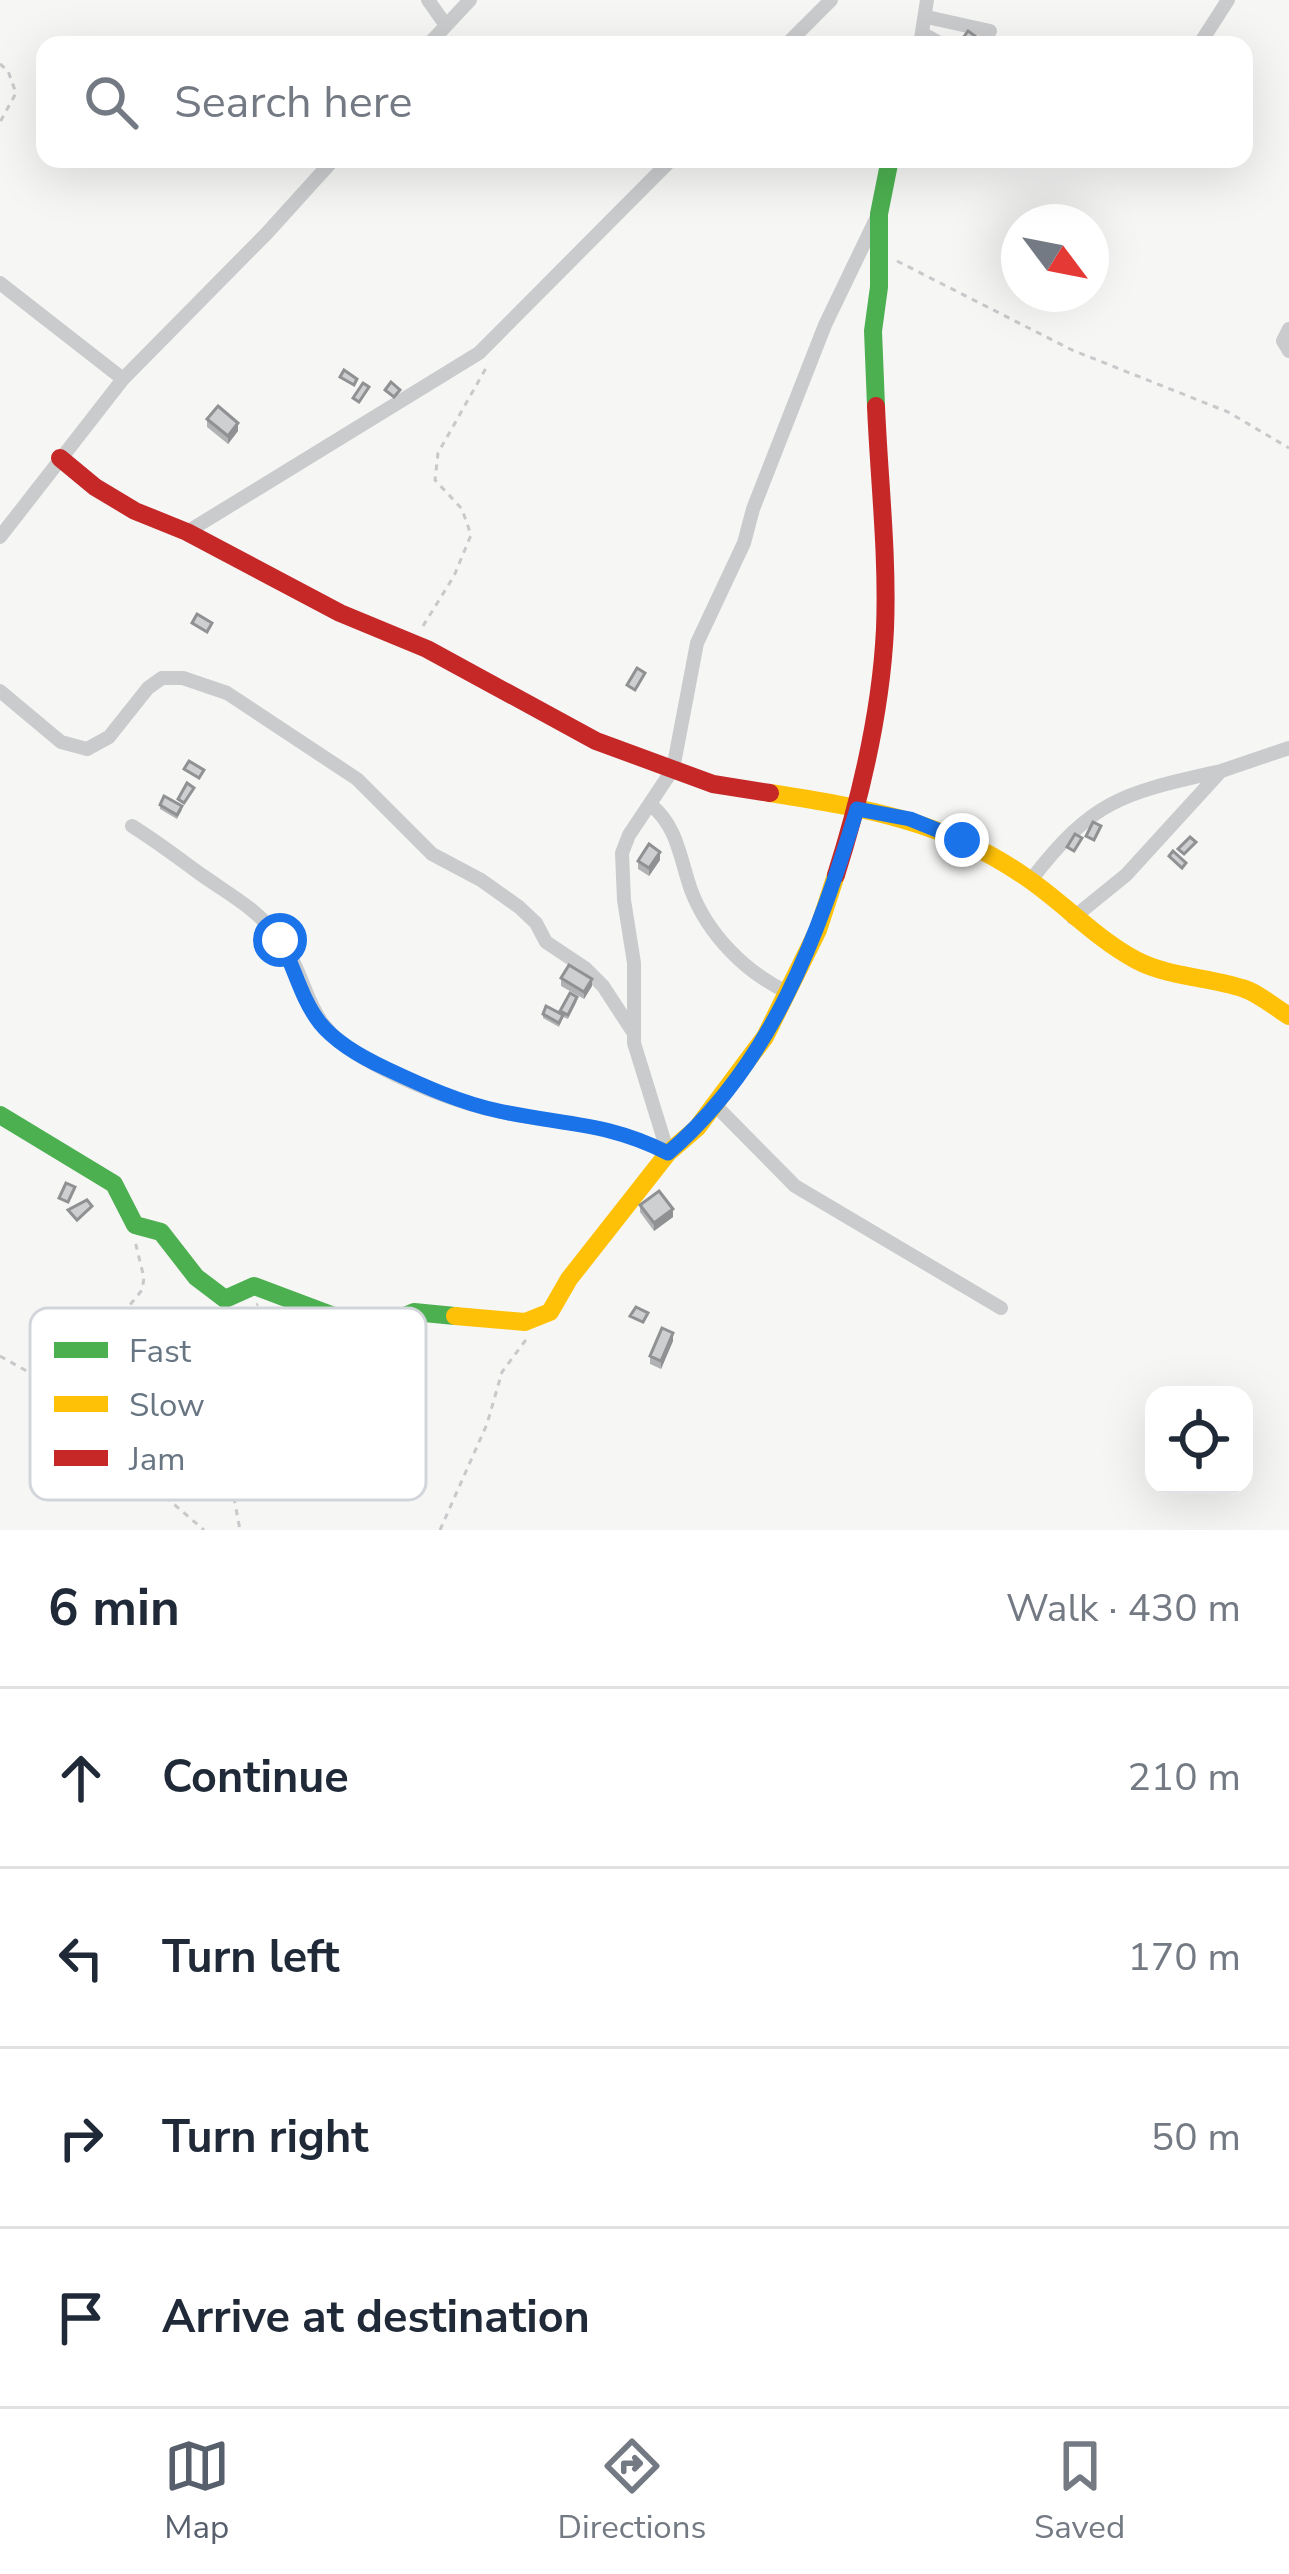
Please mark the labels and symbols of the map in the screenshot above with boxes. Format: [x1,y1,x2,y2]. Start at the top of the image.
north arrow [1001,204,1109,312]
route end [935,813,989,867]
route start [253,913,307,967]
legend [30,1308,426,1500]
text: Fast [129,1329,192,1374]
text: Slow [129,1383,205,1428]
text: Jam [128,1437,185,1482]

